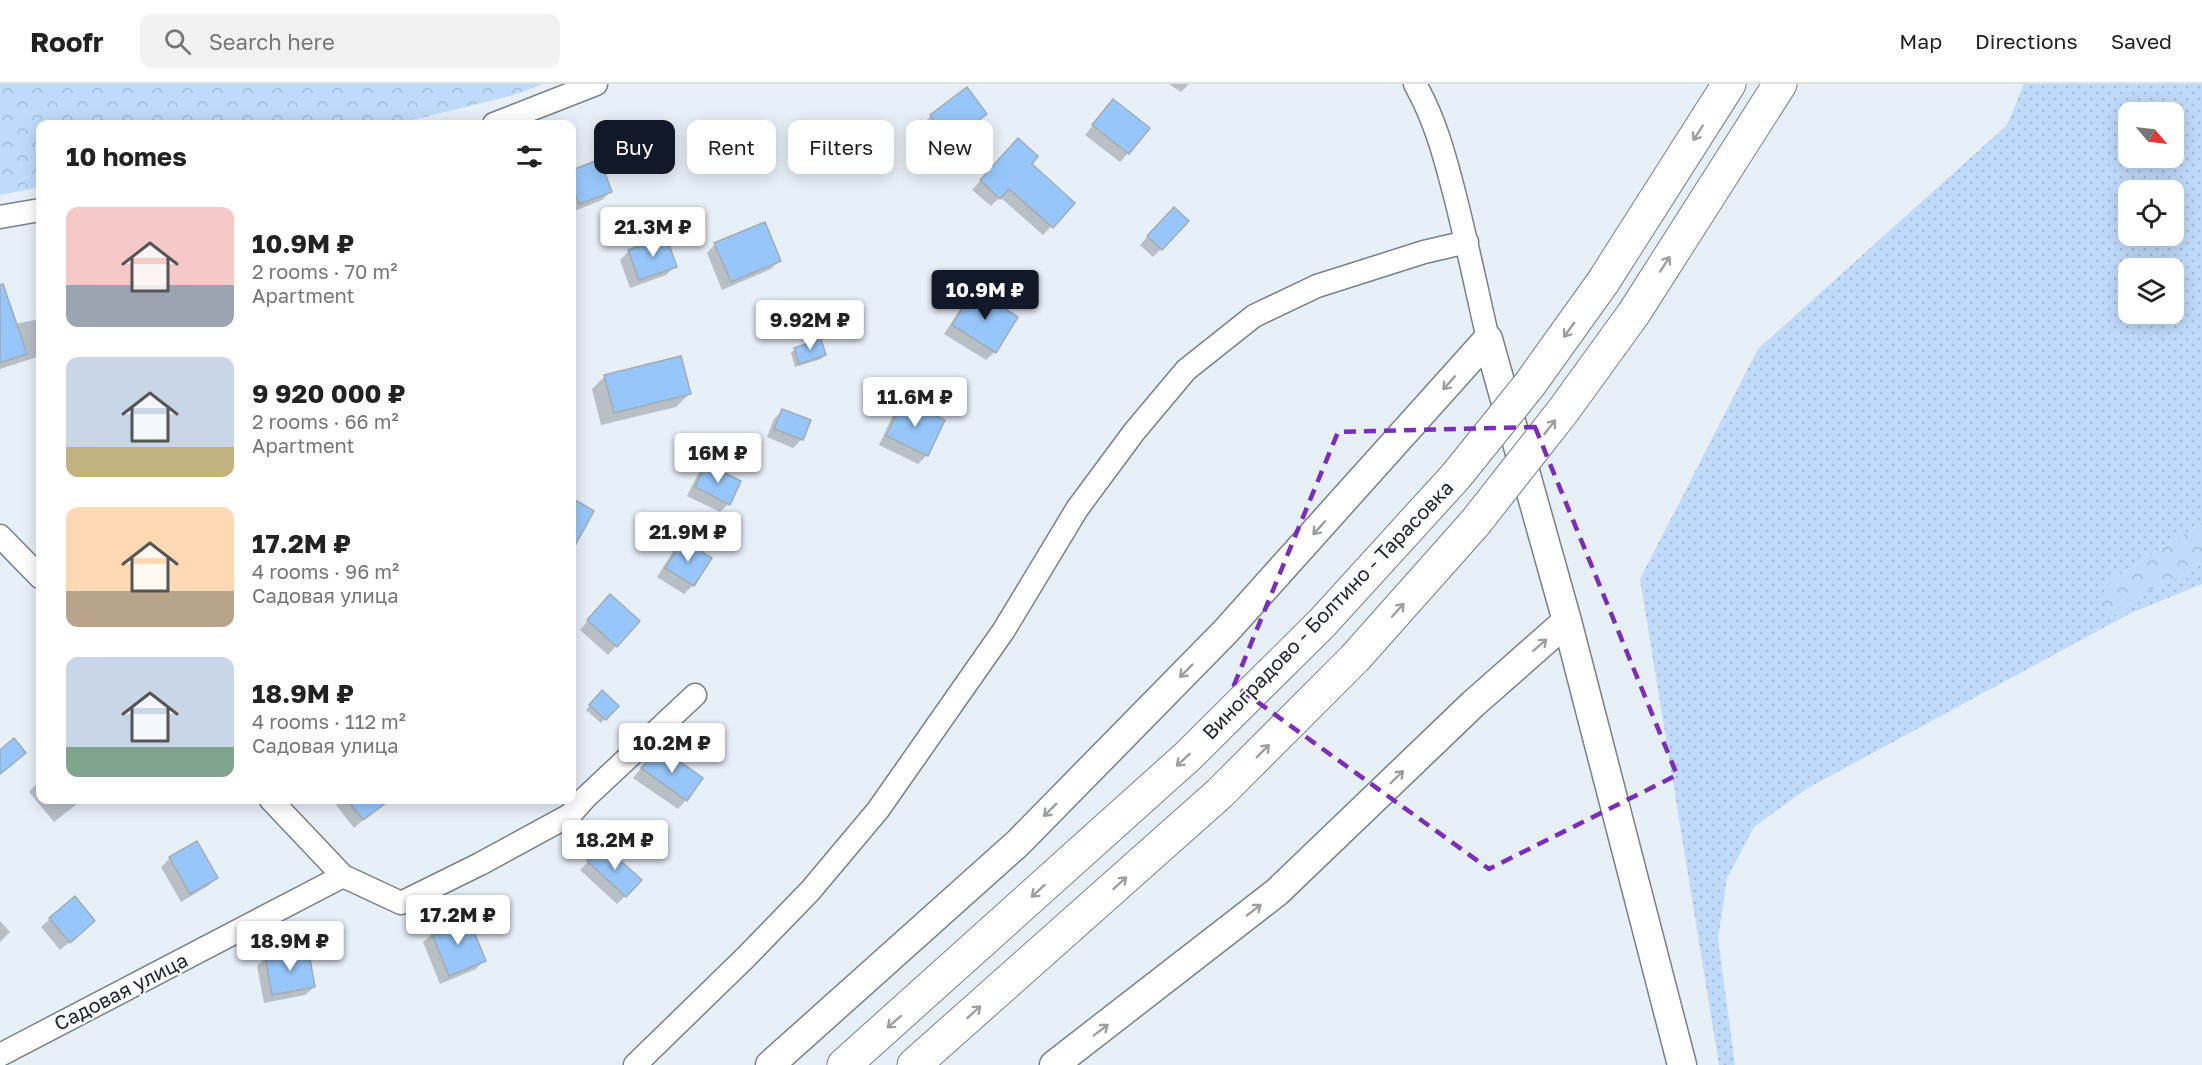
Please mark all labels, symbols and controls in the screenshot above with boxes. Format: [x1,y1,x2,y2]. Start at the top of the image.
search box [140,14,560,68]
text: Roofr [30,25,104,58]
icon: search [161,25,194,58]
text: Search here [209,28,335,55]
text: Map [1899,28,1942,54]
text: Directions [1975,28,2078,54]
text: Saved [2111,28,2172,54]
north arrow [2118,102,2184,168]
map controls [2118,102,2184,324]
chip: Buy [594,120,675,174]
chip: Rent [687,120,776,174]
chip: Filters [788,120,894,174]
chip: New [906,120,993,174]
one-way arrow [1691,124,1703,141]
icon: filters [513,140,546,173]
text: 10 homes [66,141,187,172]
button: locate [2118,180,2184,246]
pin: 21.3M ₽ [598,207,708,258]
text: 21.3M ₽ [614,214,692,238]
text: 10.9M ₽ [252,228,354,259]
icon: home [114,231,186,303]
one-way arrow [1659,255,1672,272]
button: layers [2118,258,2184,324]
text: 2 rooms · 70 m² [252,259,397,283]
pin: 10.9M ₽ [930,270,1040,321]
text: 10.9M ₽ [946,277,1024,301]
text: Apartment [252,283,355,307]
pin: 9.92M ₽ [755,300,865,351]
text: 9.92M ₽ [770,307,850,331]
one-way arrow [1562,321,1575,337]
one-way arrow [1442,375,1456,390]
pin: 11.6M ₽ [860,377,970,428]
text: 9 920 000 ₽ [252,378,406,409]
icon: home [114,381,186,453]
text: 11.6M ₽ [877,384,953,408]
text: 2 rooms · 66 m² [252,409,399,433]
one-way arrow [1544,420,1557,436]
text: Apartment [252,433,355,457]
pin: 16M ₽ [676,433,760,484]
text: 16M ₽ [688,440,748,464]
street label: Виноградово - Болтино - Тарасовка [1197,475,1458,744]
pin: 21.9M ₽ [633,512,743,563]
text: 21.9M ₽ [649,519,727,543]
one-way arrow [1312,520,1326,535]
text: 17.2M ₽ [252,528,351,559]
icon: home [114,531,186,603]
text: 4 rooms · 96 m² [252,559,399,583]
text: Садовая улица [252,583,399,607]
one-way arrow [1391,603,1405,618]
one-way arrow [1532,638,1547,652]
one-way arrow [1179,664,1194,679]
text: 18.9M ₽ [252,678,354,709]
icon: home [114,681,186,753]
text: 4 rooms · 112 m² [252,709,406,733]
pin: 10.2M ₽ [617,723,727,774]
text: 10.2M ₽ [633,730,711,754]
text: Садовая улица [252,733,399,757]
one-way arrow [1256,743,1270,758]
one-way arrow [1176,753,1191,767]
one-way arrow [1389,770,1404,784]
one-way arrow [1042,803,1057,818]
pin: 18.2M ₽ [560,820,670,871]
text: 18.2M ₽ [576,827,654,851]
one-way arrow [1112,876,1127,890]
one-way arrow [1031,884,1046,898]
pin: 17.2M ₽ [403,895,513,946]
text: 17.2M ₽ [420,902,496,926]
one-way arrow [1246,903,1262,916]
pin: 18.9M ₽ [235,921,345,972]
text: 18.9M ₽ [251,928,329,952]
street label: Садовая улица [50,947,191,1035]
one-way arrow [966,1005,981,1019]
one-way arrow [887,1015,902,1029]
one-way arrow [1092,1024,1108,1036]

